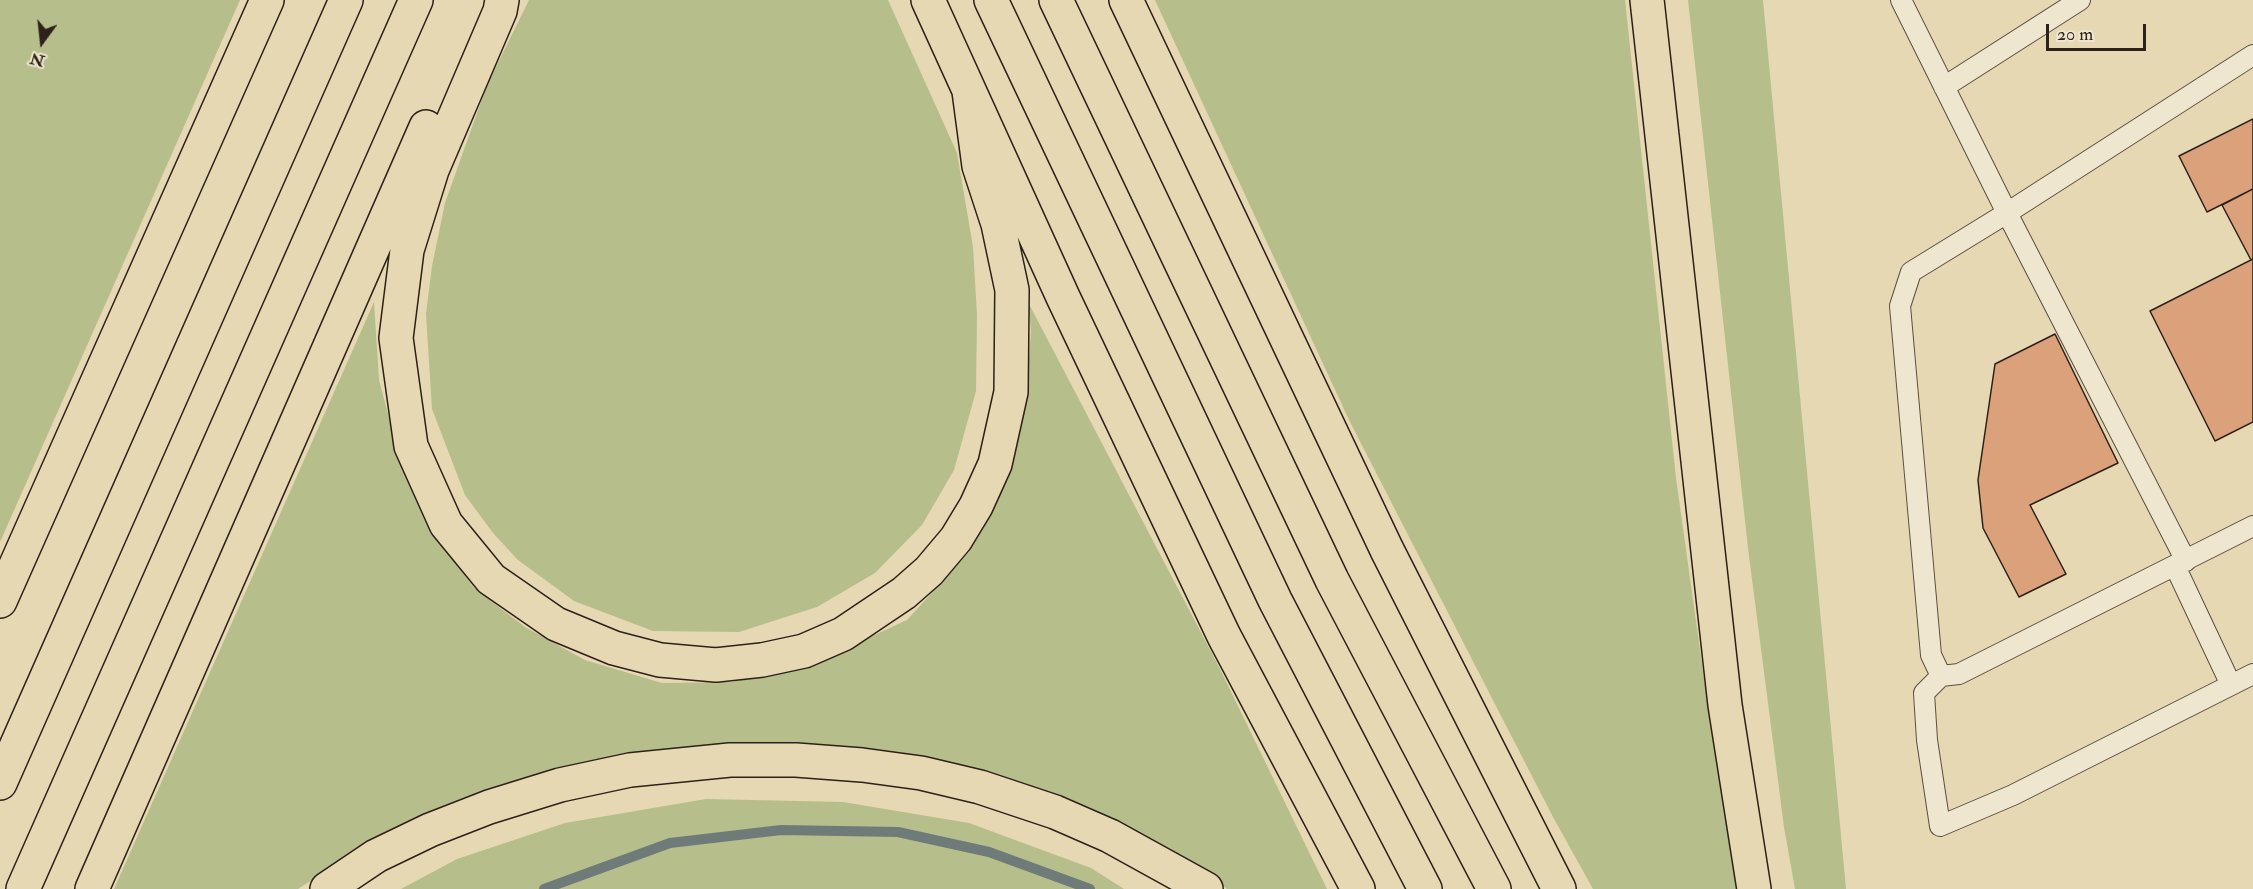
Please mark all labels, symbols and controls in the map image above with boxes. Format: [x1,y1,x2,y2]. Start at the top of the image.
north arrow [12,12,72,72]
scale bar [2049,12,2150,50]
text: 20 m [2057,23,2093,46]
text: N [28,48,47,71]

